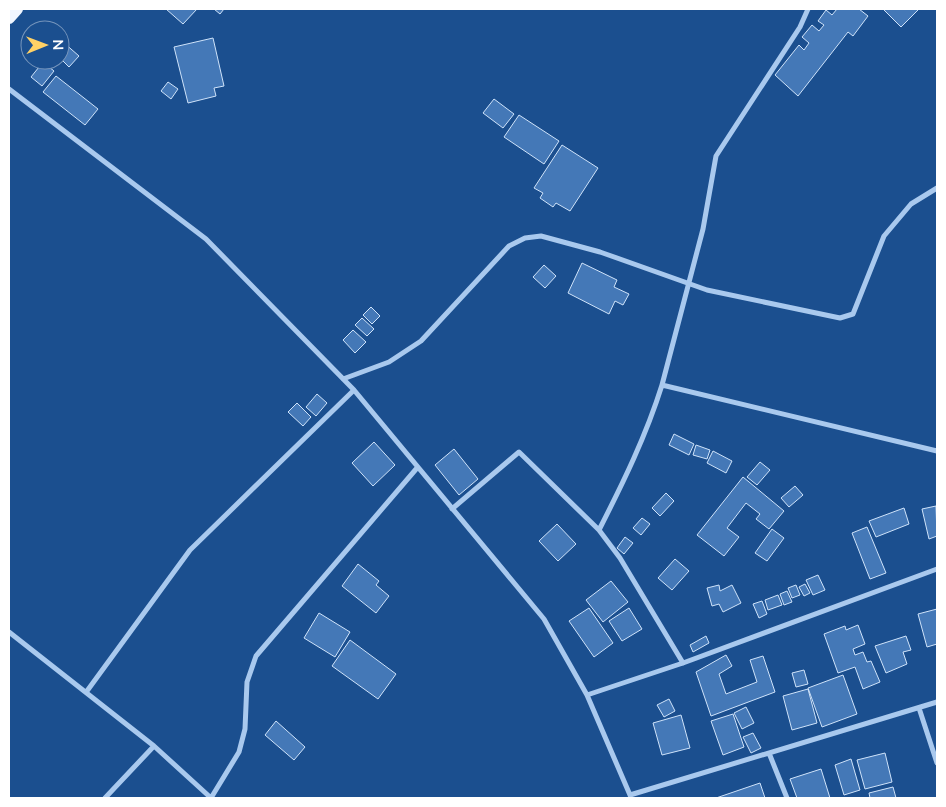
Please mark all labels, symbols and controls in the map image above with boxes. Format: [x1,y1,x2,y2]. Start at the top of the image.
north arrow [20,20,70,70]
text: N [50,39,67,50]

